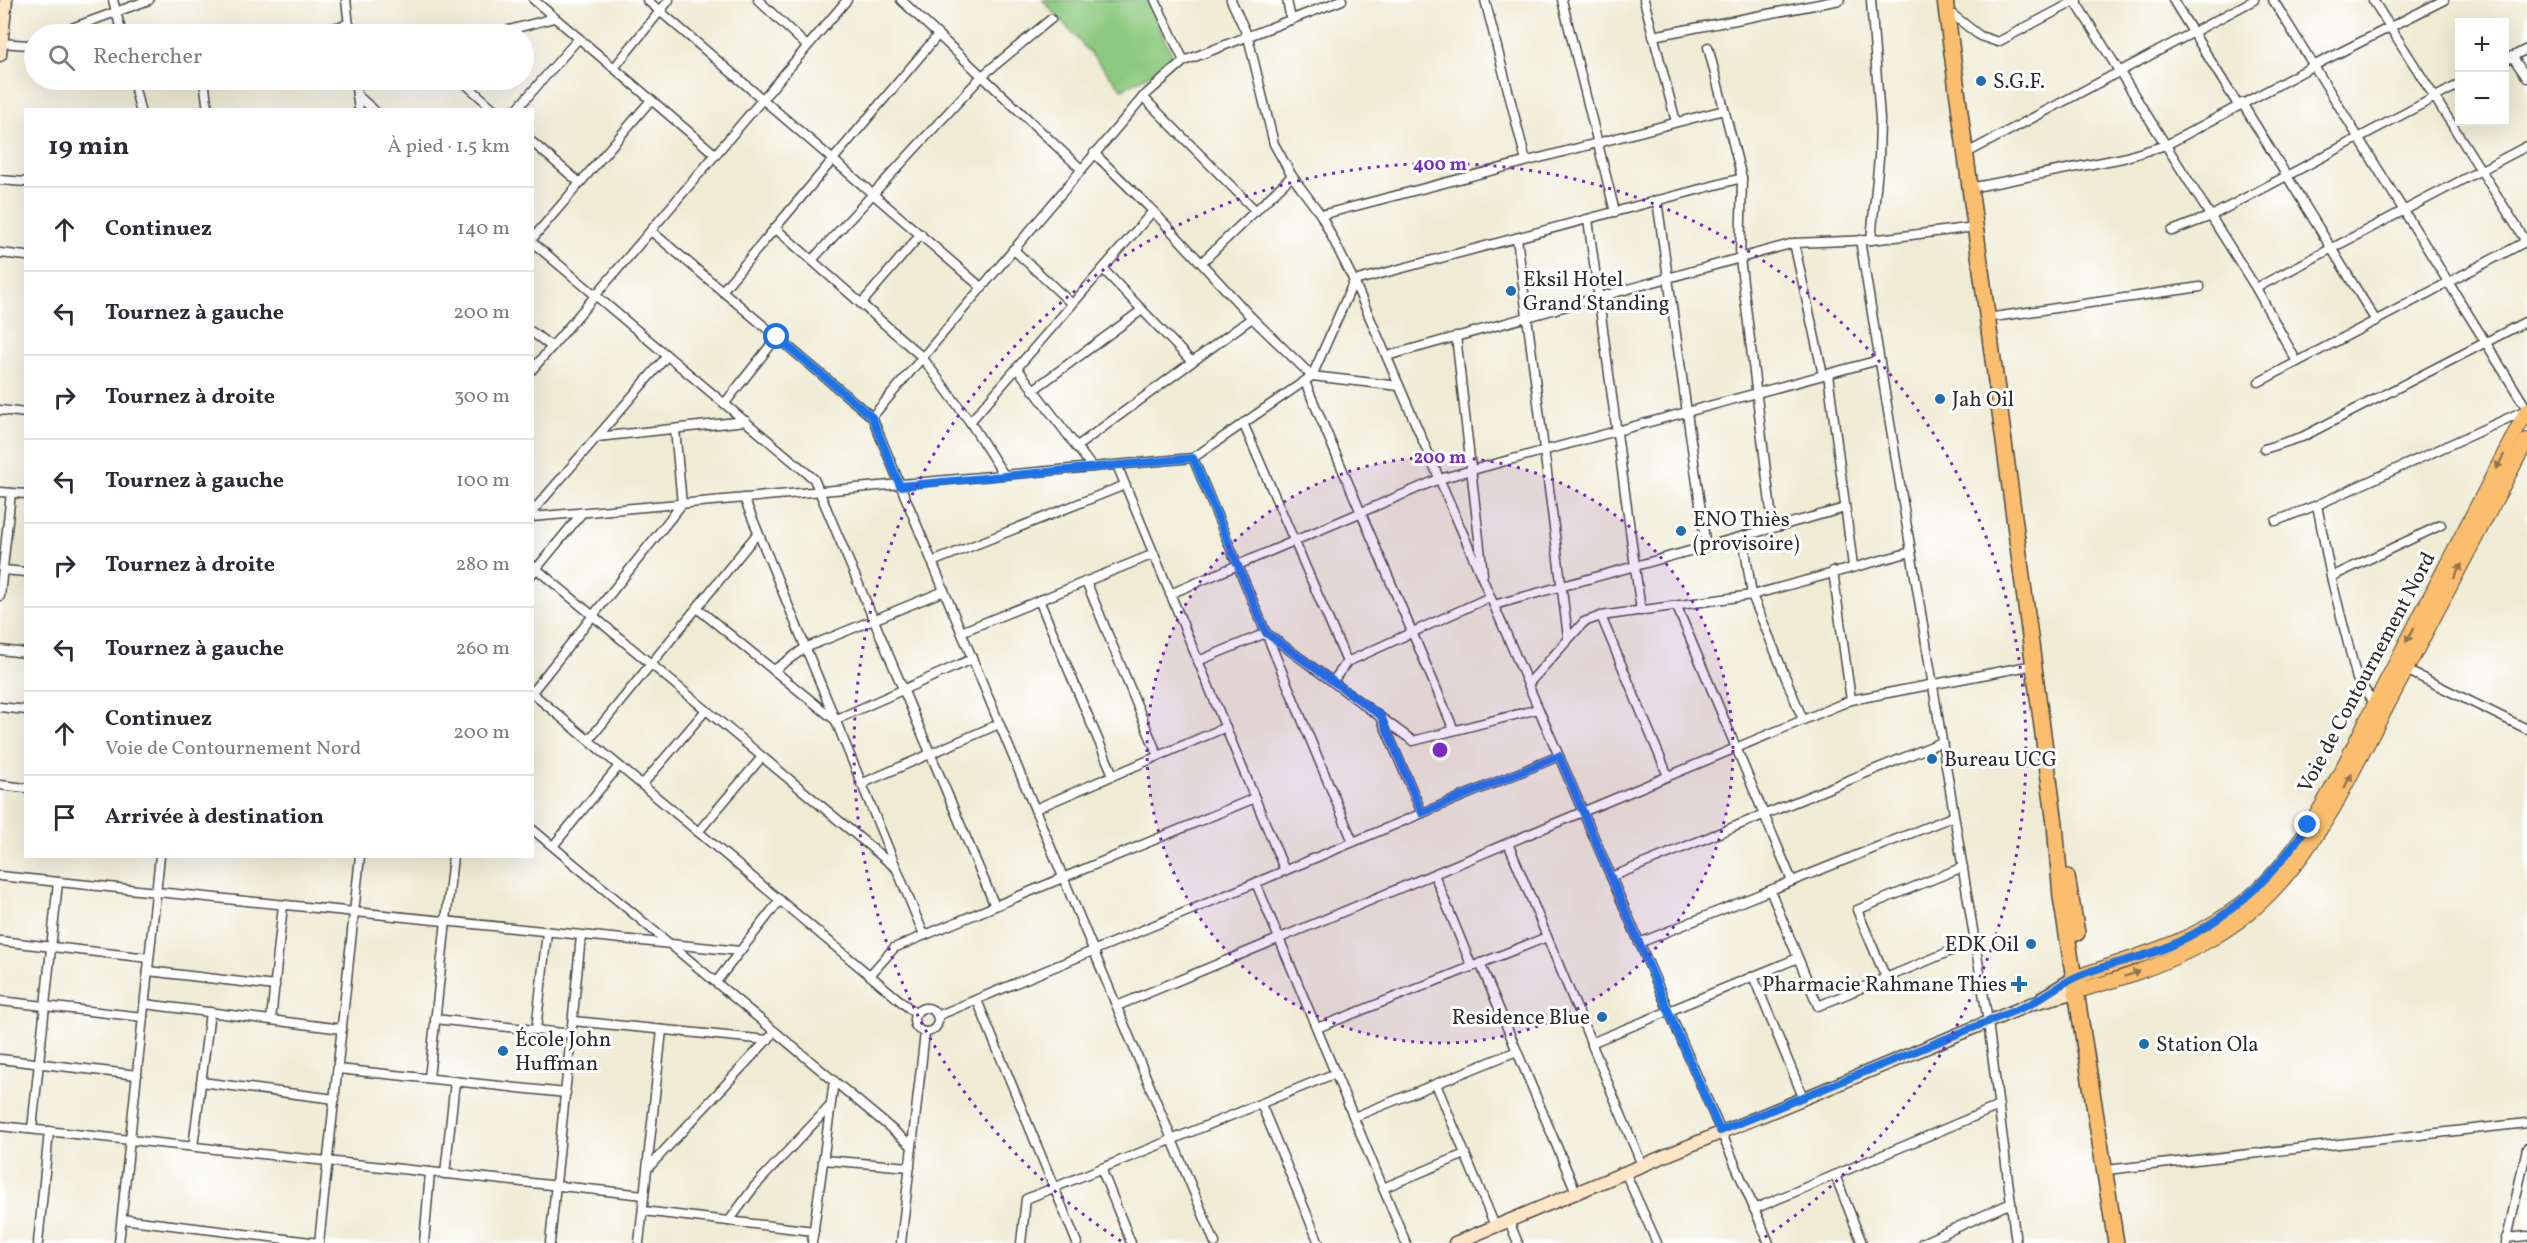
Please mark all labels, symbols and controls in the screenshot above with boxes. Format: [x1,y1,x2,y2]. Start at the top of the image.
map controls [2455,18,2509,126]
button: + [2455,18,2509,72]
search box [24,24,534,90]
icon: search [45,41,78,74]
text: Rechercher [93,42,202,73]
place label: S.G.F. [1993,68,2045,97]
button: − [2455,72,2509,126]
marker: S.G.F. [1974,74,1988,88]
text: 19 min [48,129,129,165]
text: À pied · 1.5 km [387,133,510,161]
text: 400 m [1413,153,1467,178]
icon: ahead [48,213,81,246]
text: Continuez [105,214,212,245]
text: 140 m [457,215,510,243]
place label: Eksil Hotel Grand Standing [1523,266,1670,319]
marker: Eksil Hotel Grand Standing [1504,284,1518,298]
icon: left [48,297,81,330]
text: Tournez à gauche [105,298,284,329]
text: 200 m [453,299,510,327]
route start [763,323,789,349]
icon: right [48,381,81,414]
text: Tournez à droite [105,382,275,413]
text: 300 m [454,383,510,411]
place label: Jah Oil [1952,386,2014,415]
marker: Jah Oil [1933,392,1947,406]
text: 200 m [1414,446,1466,471]
one-way arrow [2495,454,2505,471]
icon: left [48,465,81,498]
text: Tournez à gauche [105,466,284,497]
text: 100 m [456,467,510,495]
place label: ENO Thiès (provisoire) [1693,506,1800,559]
marker: ENO Thiès (provisoire) [1674,524,1688,538]
street label: Voie de Contournement Nord [2291,547,2443,798]
icon: right [48,549,81,582]
text: Tournez à droite [105,550,275,581]
text: 280 m [455,551,510,579]
one-way arrow [2453,562,2463,579]
one-way arrow [2405,627,2415,644]
icon: left [48,633,81,666]
text: Tournez à gauche [105,634,284,665]
text: 260 m [455,635,510,663]
text: Continuez [105,704,212,735]
icon: ahead [48,717,81,750]
text: 200 m [453,719,510,747]
text: Voie de Contournement Nord [105,735,361,763]
centre of rings [1430,740,1450,760]
place label: Bureau UCG [1944,746,2057,775]
marker: Bureau UCG [1925,752,1939,766]
one-way arrow [2343,772,2353,789]
icon: arrive [48,801,81,834]
text: Arrivée à destination [105,802,324,833]
route end [2294,811,2320,837]
place label: EDK Oil [1945,931,2019,960]
marker: EDK Oil [2024,937,2038,951]
one-way arrow [2123,969,2141,979]
place label: Pharmacie Rahmane Thies [1762,971,2007,1000]
marker: Pharmacie Rahmane Thies [2012,977,2026,991]
place label: Residence Blue [1452,1004,1590,1033]
marker: Residence Blue [1595,1010,1609,1024]
place label: École John Huffman [515,1026,611,1079]
place label: Station Ola [2156,1031,2259,1060]
marker: Station Ola [2137,1037,2151,1051]
marker: École John Huffman [496,1044,510,1058]

